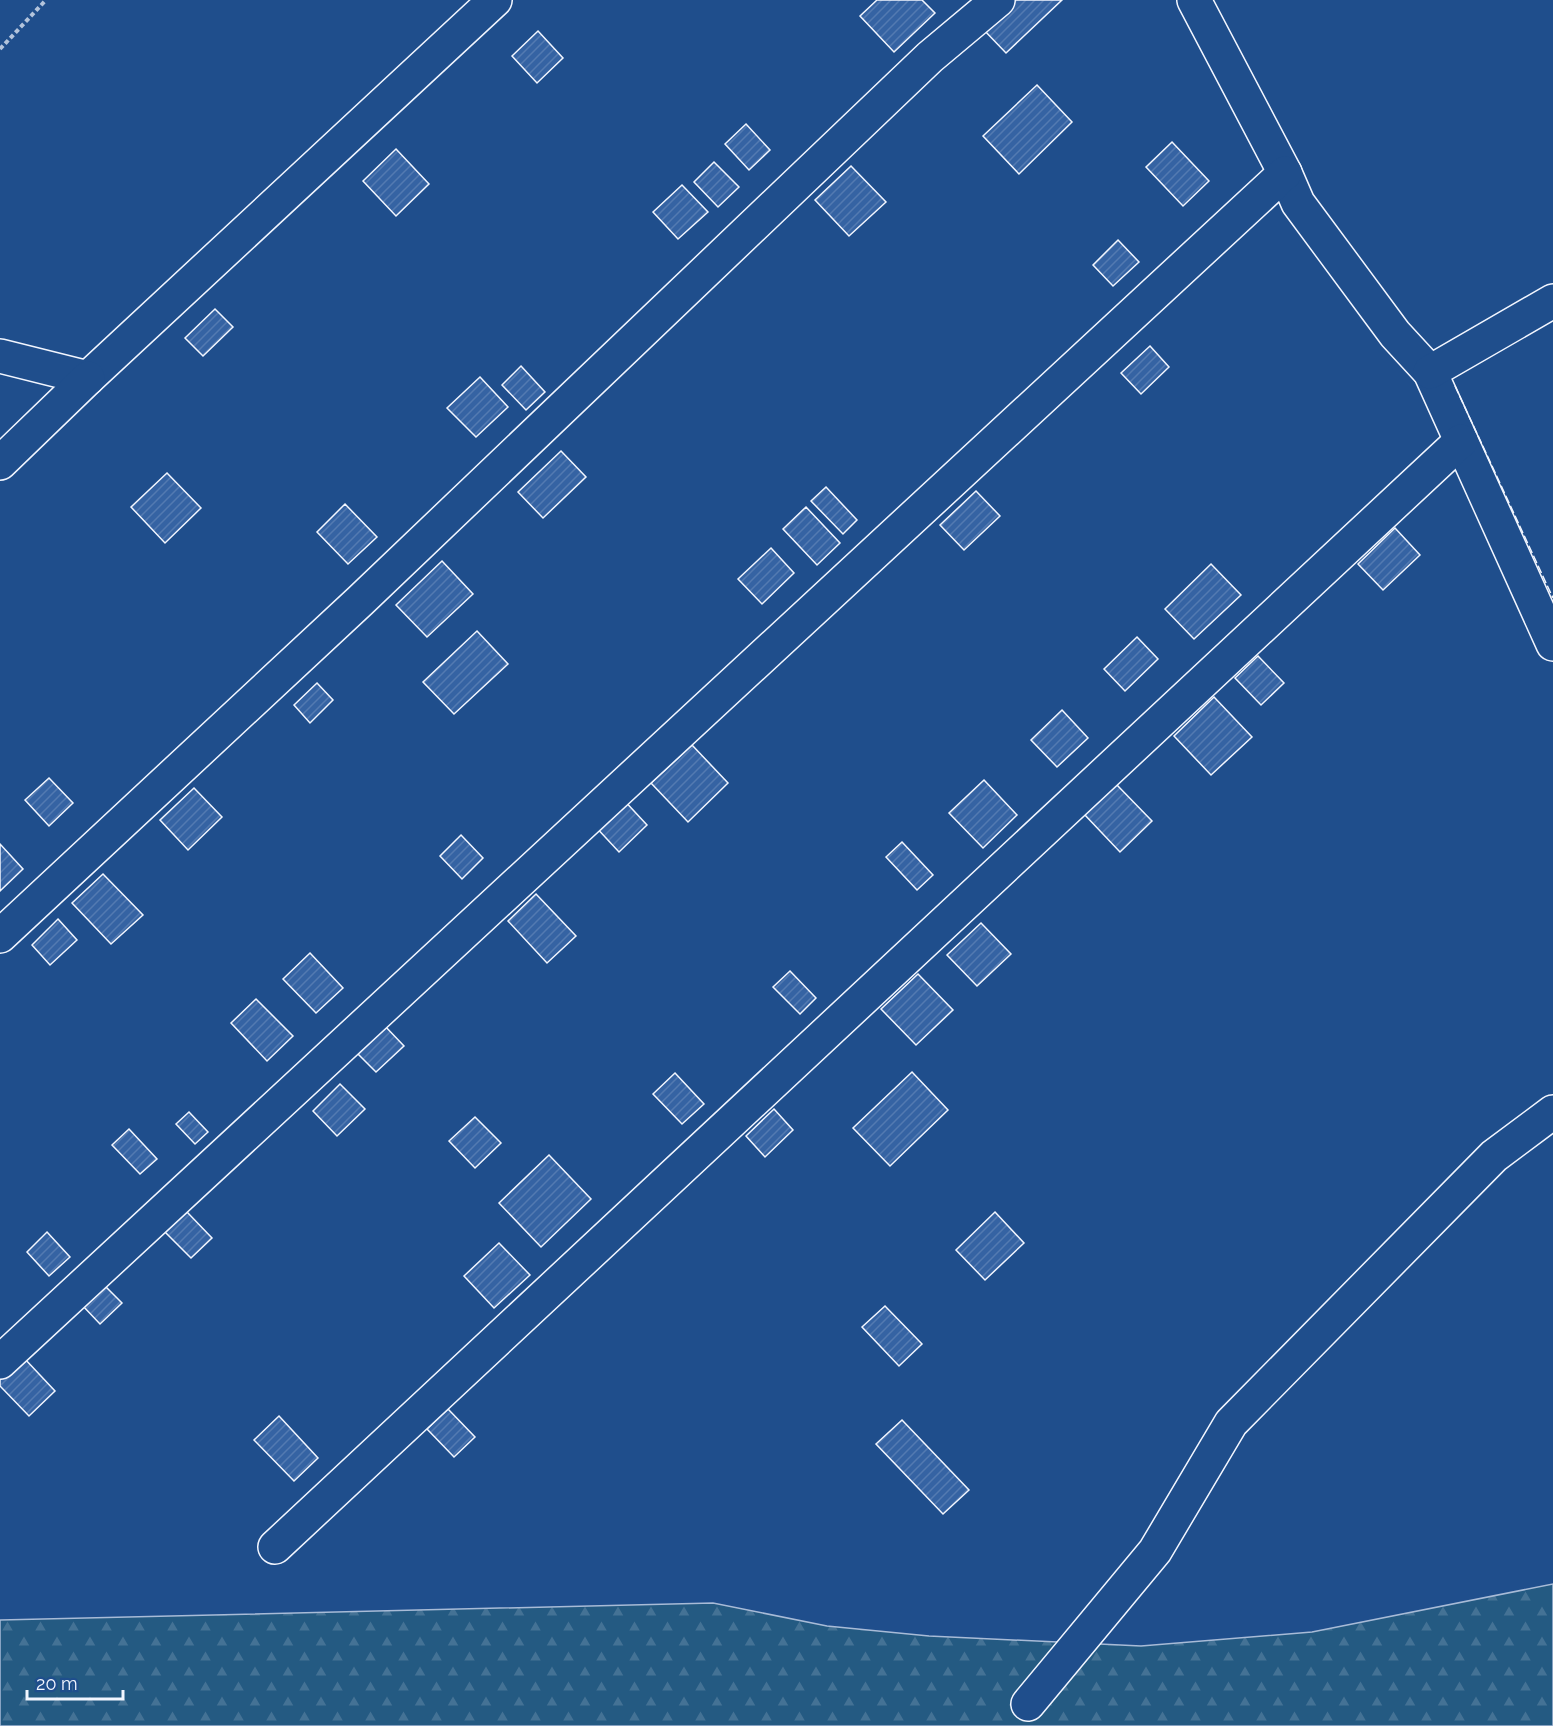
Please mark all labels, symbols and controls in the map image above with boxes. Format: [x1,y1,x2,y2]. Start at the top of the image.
scale bar [27,1663,123,1701]
text: 20 m [36,1673,78,1694]

